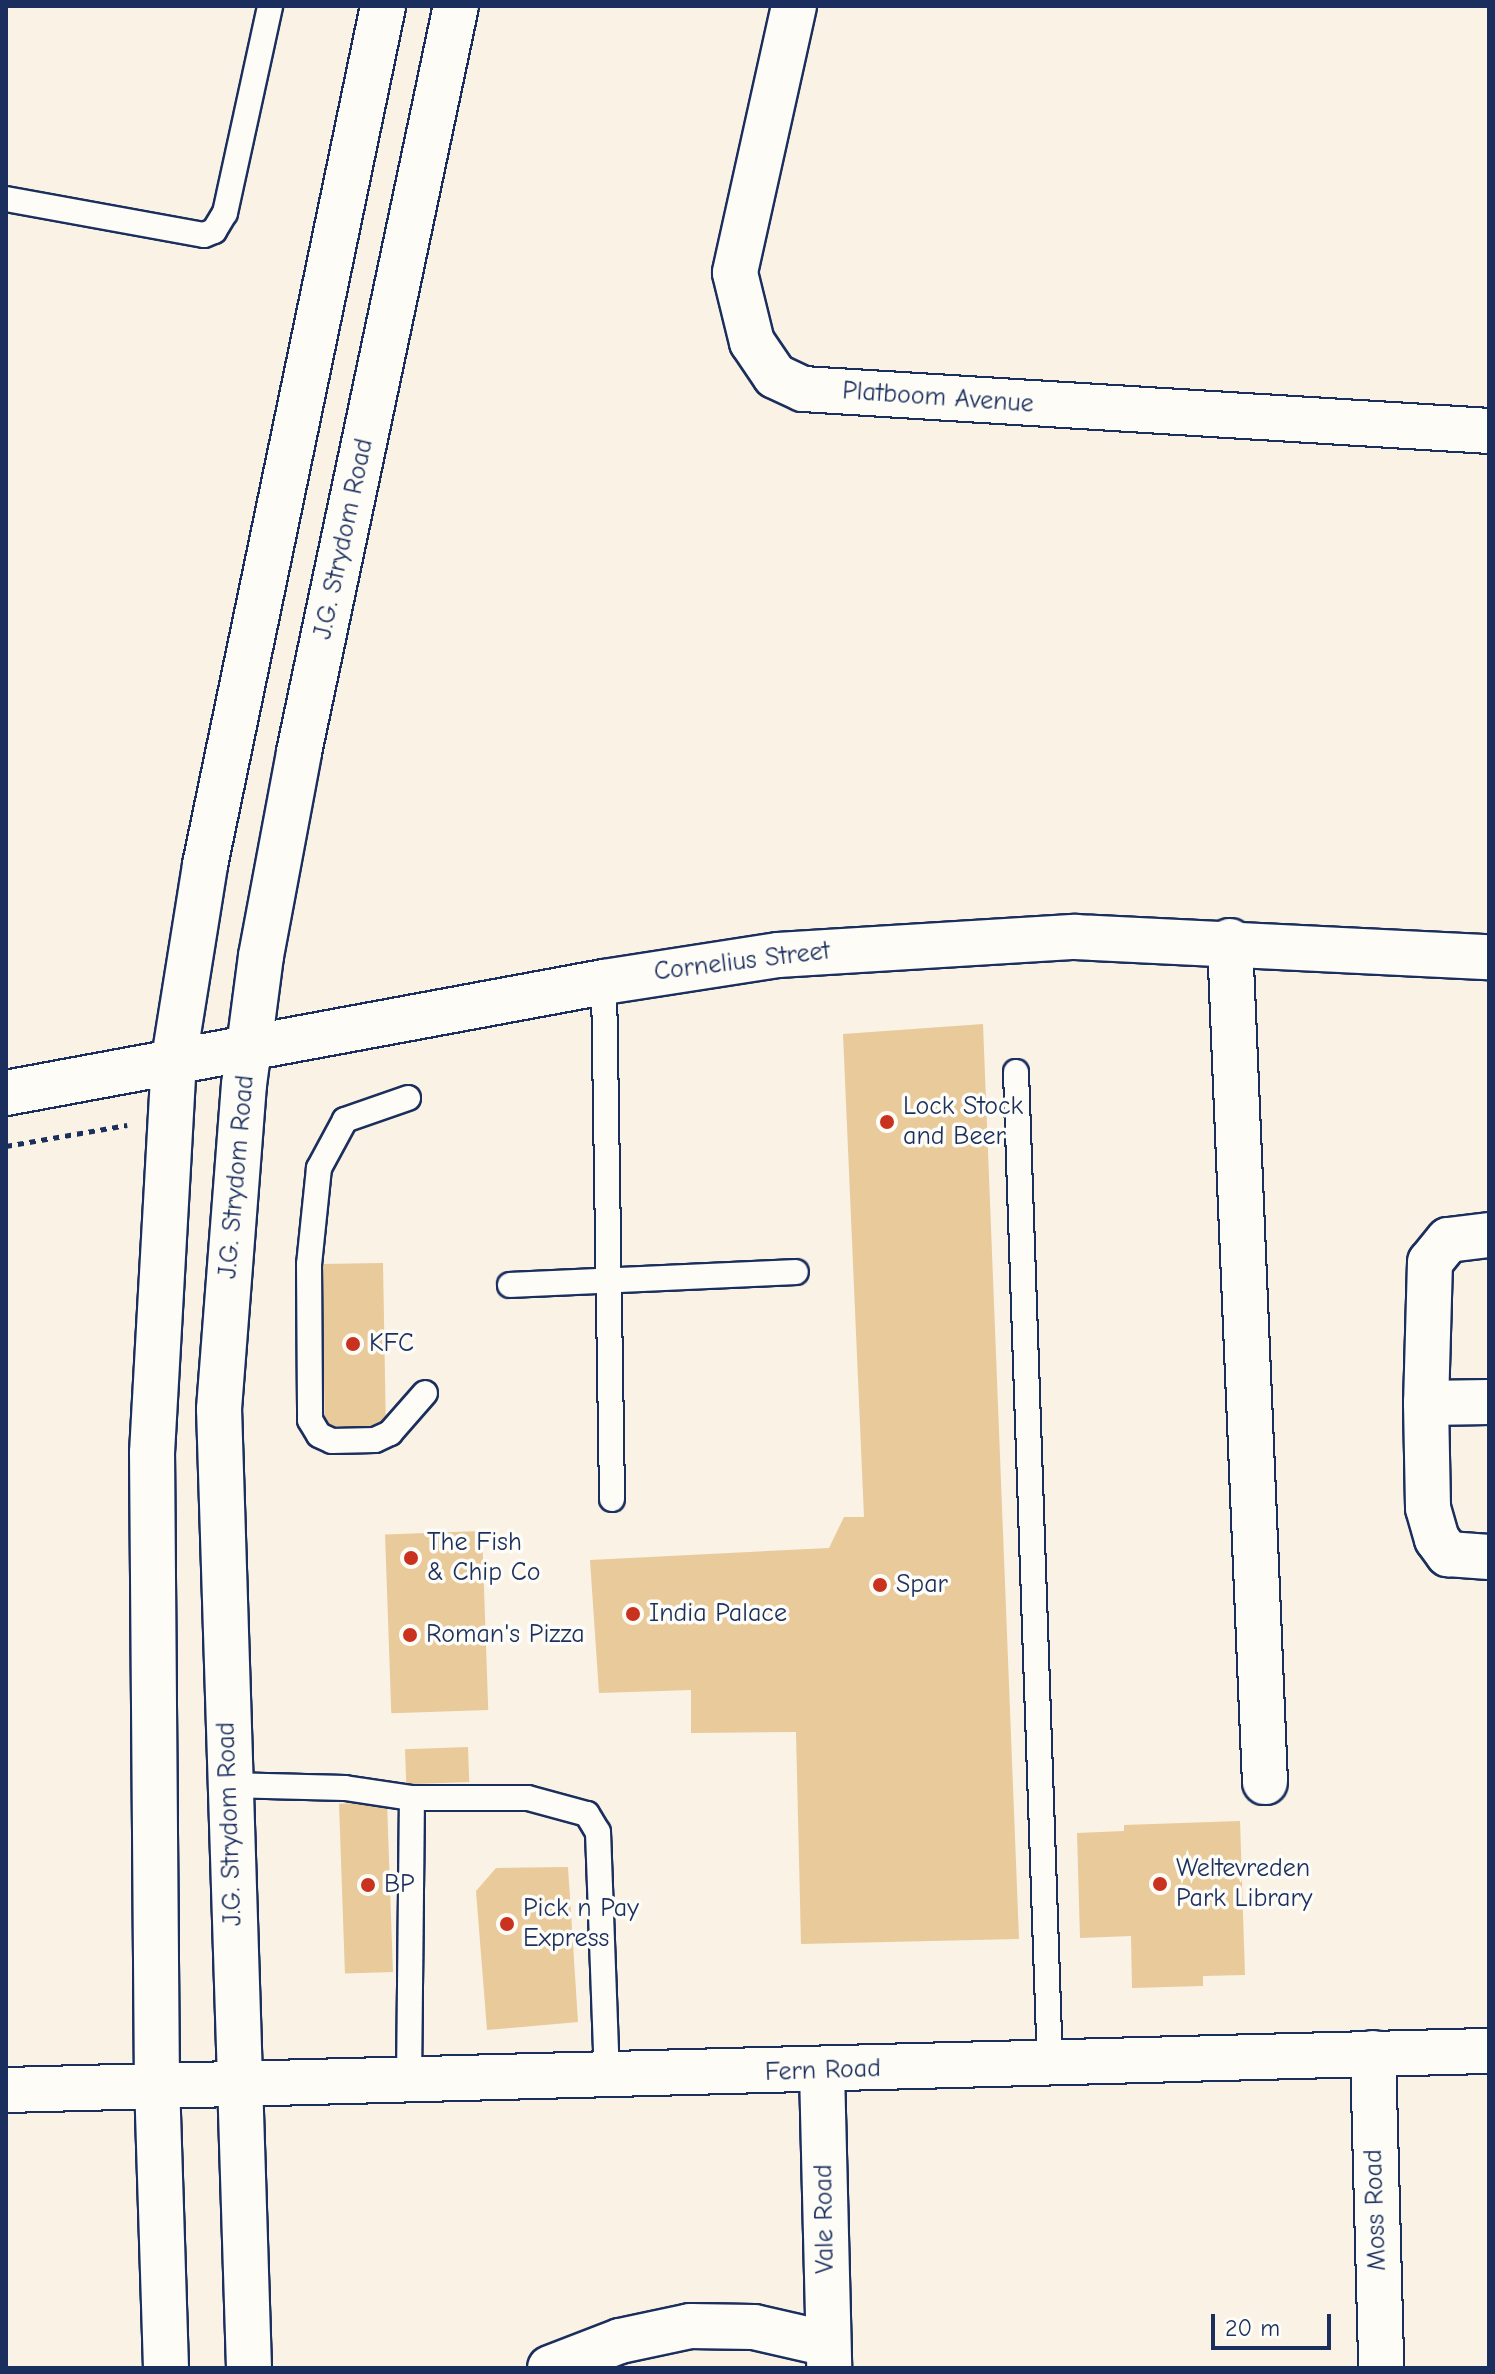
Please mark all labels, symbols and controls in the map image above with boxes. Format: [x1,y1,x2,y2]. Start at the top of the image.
street label: Platboom Avenue [841,376,1035,420]
street label: J.G. Strydom Road [307,436,381,642]
street label: Cornelius Street [652,936,832,988]
street label: J.G. Strydom Road [213,1074,261,1280]
place label: Lock Stock and Beer [903,1091,1023,1152]
marker: Lock Stock and Beer [878,1113,896,1131]
place label: KFC [369,1328,414,1360]
marker: KFC [344,1335,362,1353]
place label: The Fish & Chip Co [427,1527,540,1588]
marker: The Fish & Chip Co [402,1549,420,1567]
place label: Spar [896,1569,948,1601]
marker: Spar [871,1576,889,1594]
place label: India Palace [649,1598,787,1630]
marker: India Palace [624,1605,642,1623]
place label: Roman's Pizza [426,1619,585,1651]
marker: Roman's Pizza [401,1626,419,1644]
street label: J.G. Strydom Road [211,1721,249,1927]
place label: Weltevreden Park Library [1176,1853,1312,1914]
place label: BP [384,1869,415,1901]
marker: Weltevreden Park Library [1151,1875,1169,1893]
marker: BP [359,1876,377,1894]
place label: Pick n Pay Express [523,1893,639,1954]
marker: Pick n Pay Express [498,1915,516,1933]
street label: Fern Road [764,2053,882,2089]
street label: Moss Road [1358,2149,1394,2271]
street label: Vale Road [808,2164,842,2274]
scale bar [1215,2298,1335,2348]
text: 20 m [1225,2314,1280,2342]

